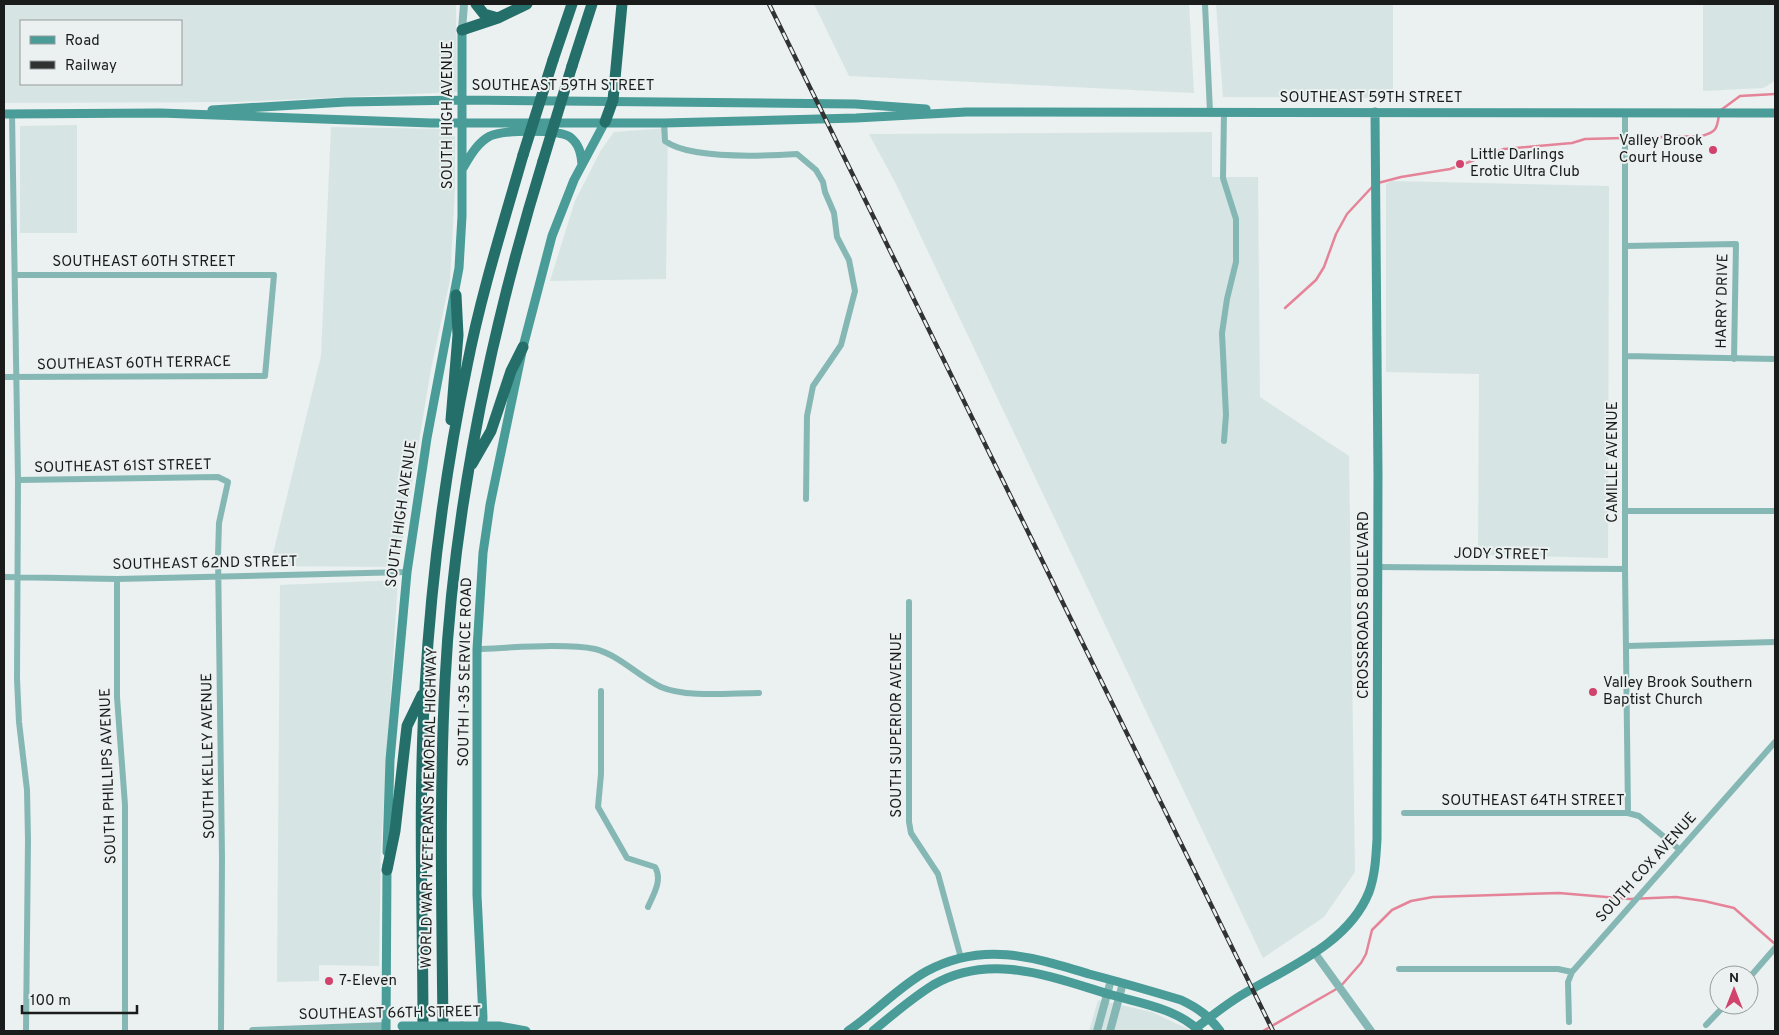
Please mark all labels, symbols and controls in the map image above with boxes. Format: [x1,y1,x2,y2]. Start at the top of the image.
legend [20,20,182,85]
text: Road [65,32,100,51]
street label: SOUTH HIGH AVENUE [439,41,458,189]
text: Railway [65,57,117,76]
street label: SOUTHEAST 59TH STREET [471,77,655,96]
street label: SOUTHEAST 59TH STREET [1279,89,1463,108]
place label: Valley Brook Court House [1619,132,1703,168]
marker: Valley Brook Court House [1707,144,1719,156]
place label: Little Darlings Erotic Ultra Club [1470,146,1580,182]
marker: Little Darlings Erotic Ultra Club [1454,158,1466,170]
street label: SOUTHEAST 60TH STREET [52,253,236,272]
street label: HARRY DRIVE [1713,253,1733,349]
street label: SOUTHEAST 60TH TERRACE [37,353,231,375]
street label: CAMILLE AVENUE [1604,401,1623,523]
street label: SOUTH HIGH AVENUE [382,439,422,589]
street label: SOUTHEAST 61ST STREET [34,456,212,478]
street label: CROSSROADS BOULEVARD [1355,511,1374,699]
street label: JODY STREET [1453,545,1549,565]
street label: SOUTHEAST 62ND STREET [112,553,298,575]
street label: SOUTH I-35 SERVICE ROAD [455,577,477,767]
street label: SOUTH SUPERIOR AVENUE [888,632,907,818]
street label: WORLD WAR I VETERANS MEMORIAL HIGHWAY [418,647,442,969]
street label: SOUTH KELLEY AVENUE [198,673,220,839]
place label: Valley Brook Southern Baptist Church [1603,674,1753,710]
marker: Valley Brook Southern Baptist Church [1587,686,1599,698]
street label: SOUTH PHILLIPS AVENUE [96,688,122,864]
street label: SOUTHEAST 64TH STREET [1441,792,1625,811]
street label: SOUTH COX AVENUE [1592,809,1702,927]
north arrow [1709,965,1759,1015]
text: N [1729,970,1739,987]
place label: 7-Eleven [339,972,397,991]
marker: 7-Eleven [323,975,335,987]
scale bar [22,982,138,1014]
text: 100 m [30,992,71,1011]
street label: SOUTHEAST 66TH STREET [299,1003,481,1025]

